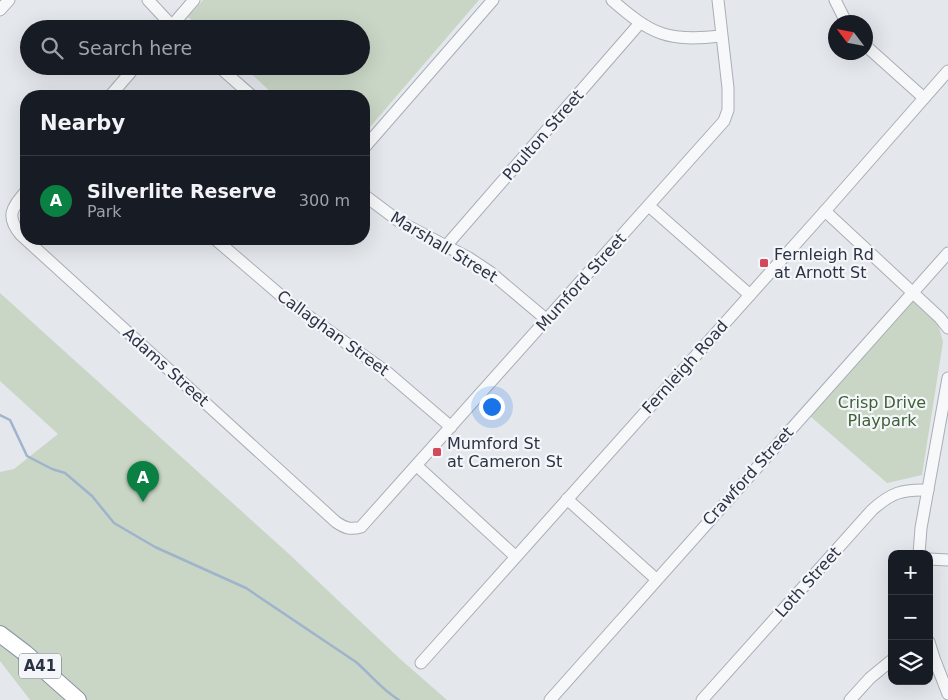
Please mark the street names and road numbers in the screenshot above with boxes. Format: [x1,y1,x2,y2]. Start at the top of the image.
street label: Poulton Street [499,86,587,184]
street label: Marshall Street [387,208,501,286]
street label: Mumford Street [532,229,630,335]
street label: Callaghan Street [273,286,393,380]
street label: Fernleigh Road [638,316,732,418]
street label: Adams Street [119,324,213,410]
street label: Crawford Street [699,423,797,529]
street label: Loth Street [771,543,845,621]
road number: A41 [19,654,61,678]

